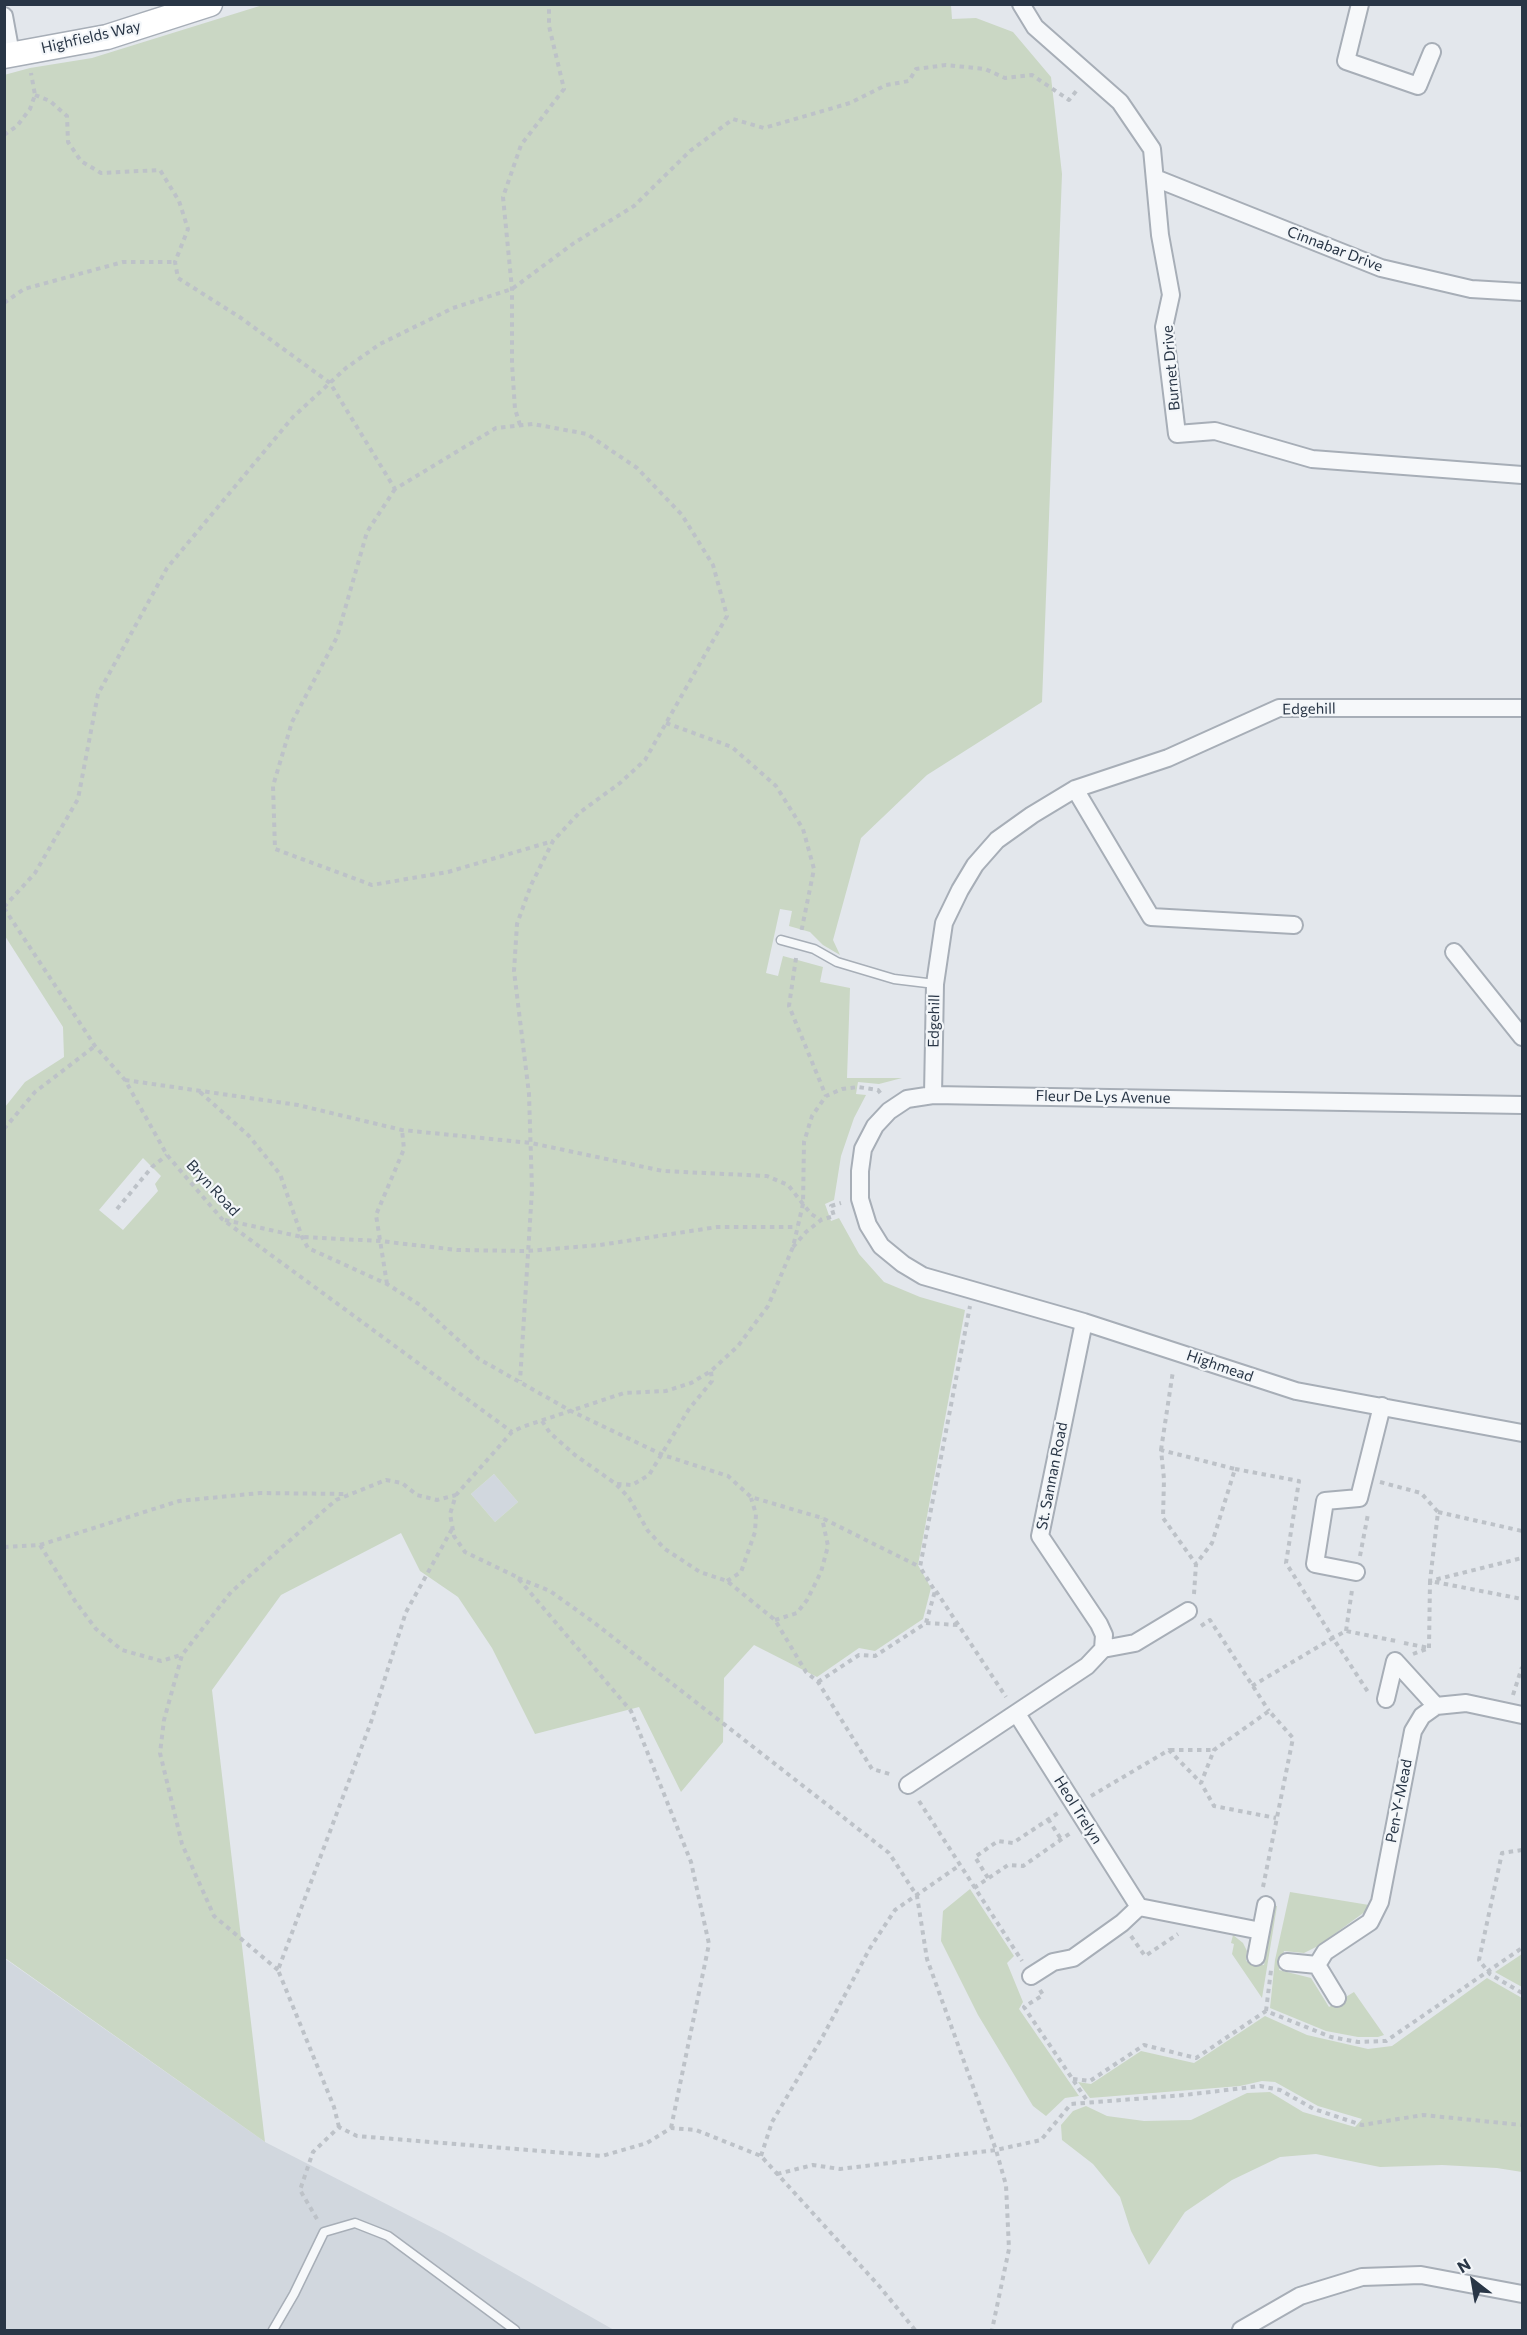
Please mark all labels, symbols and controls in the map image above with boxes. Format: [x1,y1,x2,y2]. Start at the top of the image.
street label: Highfields Way [39,17,143,57]
street label: Cinnabar Drive [1285,223,1385,275]
street label: Burnet Drive [1158,325,1184,411]
street label: Edgehill [1282,700,1336,718]
street label: Edgehill [925,994,943,1048]
street label: Fleur De Lys Avenue [1035,1087,1171,1107]
street label: Bryn Road [183,1156,243,1220]
street label: Highmead [1184,1346,1256,1386]
street label: St. Sannan Road [1033,1421,1071,1531]
street label: Pen-Y-Mead [1382,1758,1416,1844]
street label: Heol Trelyn [1050,1773,1106,1847]
north arrow [1443,2251,1503,2311]
text: N [1453,2254,1474,2276]

